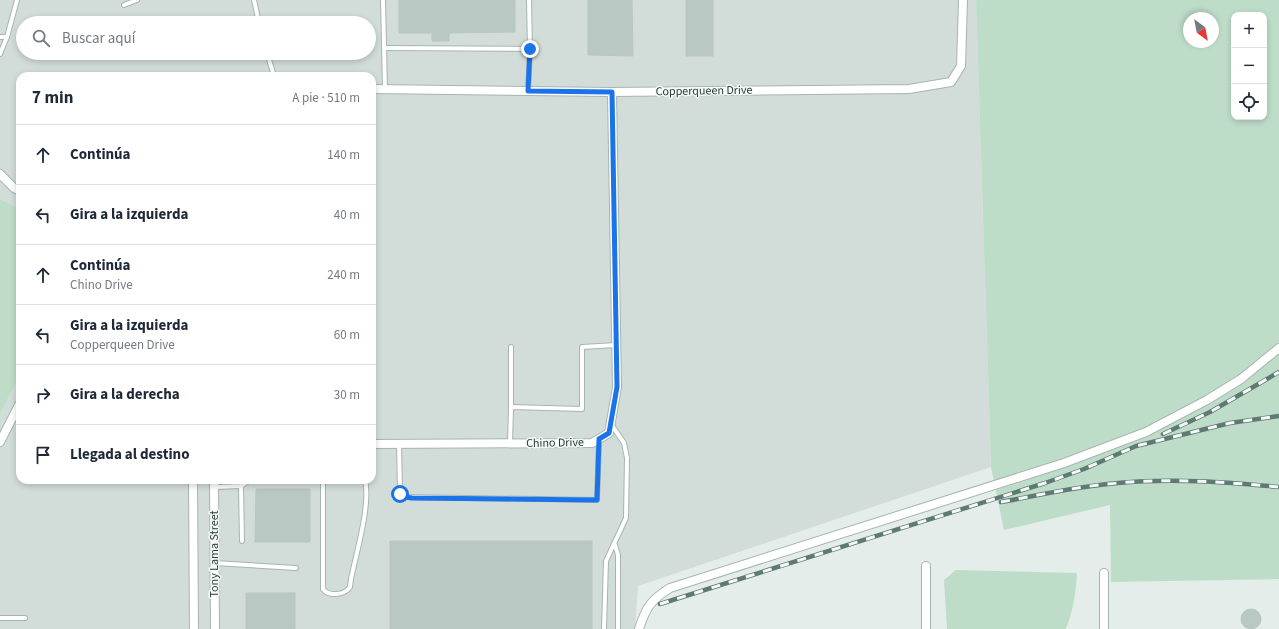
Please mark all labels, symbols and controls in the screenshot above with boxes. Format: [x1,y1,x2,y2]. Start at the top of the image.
north arrow [1183,12,1219,48]
map controls [1231,12,1267,120]
button: + [1231,12,1267,48]
search box [16,16,376,60]
icon: search [30,27,52,49]
text: Buscar aquí [62,28,135,49]
route end [521,40,539,58]
button: − [1231,48,1267,84]
street label: Copperqueen Drive [655,82,753,100]
button: locate [1231,84,1267,120]
text: 7 min [32,86,73,110]
text: A pie · 510 m [292,89,360,107]
icon: ahead [32,144,54,166]
text: Continúa [70,144,131,165]
text: 140 m [327,146,360,164]
icon: left [32,204,54,226]
text: Gira a la izquierda [70,204,189,225]
text: 40 m [334,206,360,224]
text: Continúa [70,255,131,276]
icon: ahead [32,264,54,286]
text: 240 m [327,266,360,284]
text: Chino Drive [70,276,133,294]
text: Gira a la izquierda [70,315,189,336]
icon: left [32,324,54,346]
text: 60 m [334,326,360,344]
text: Copperqueen Drive [70,336,175,354]
icon: right [32,384,54,406]
text: Gira a la derecha [70,384,180,405]
text: 30 m [334,386,360,404]
street label: Chino Drive [526,434,584,452]
icon: arrive [32,444,54,466]
text: Llegada al destino [70,444,190,465]
route start [391,485,409,503]
street label: Tony Lama Street [206,510,223,598]

